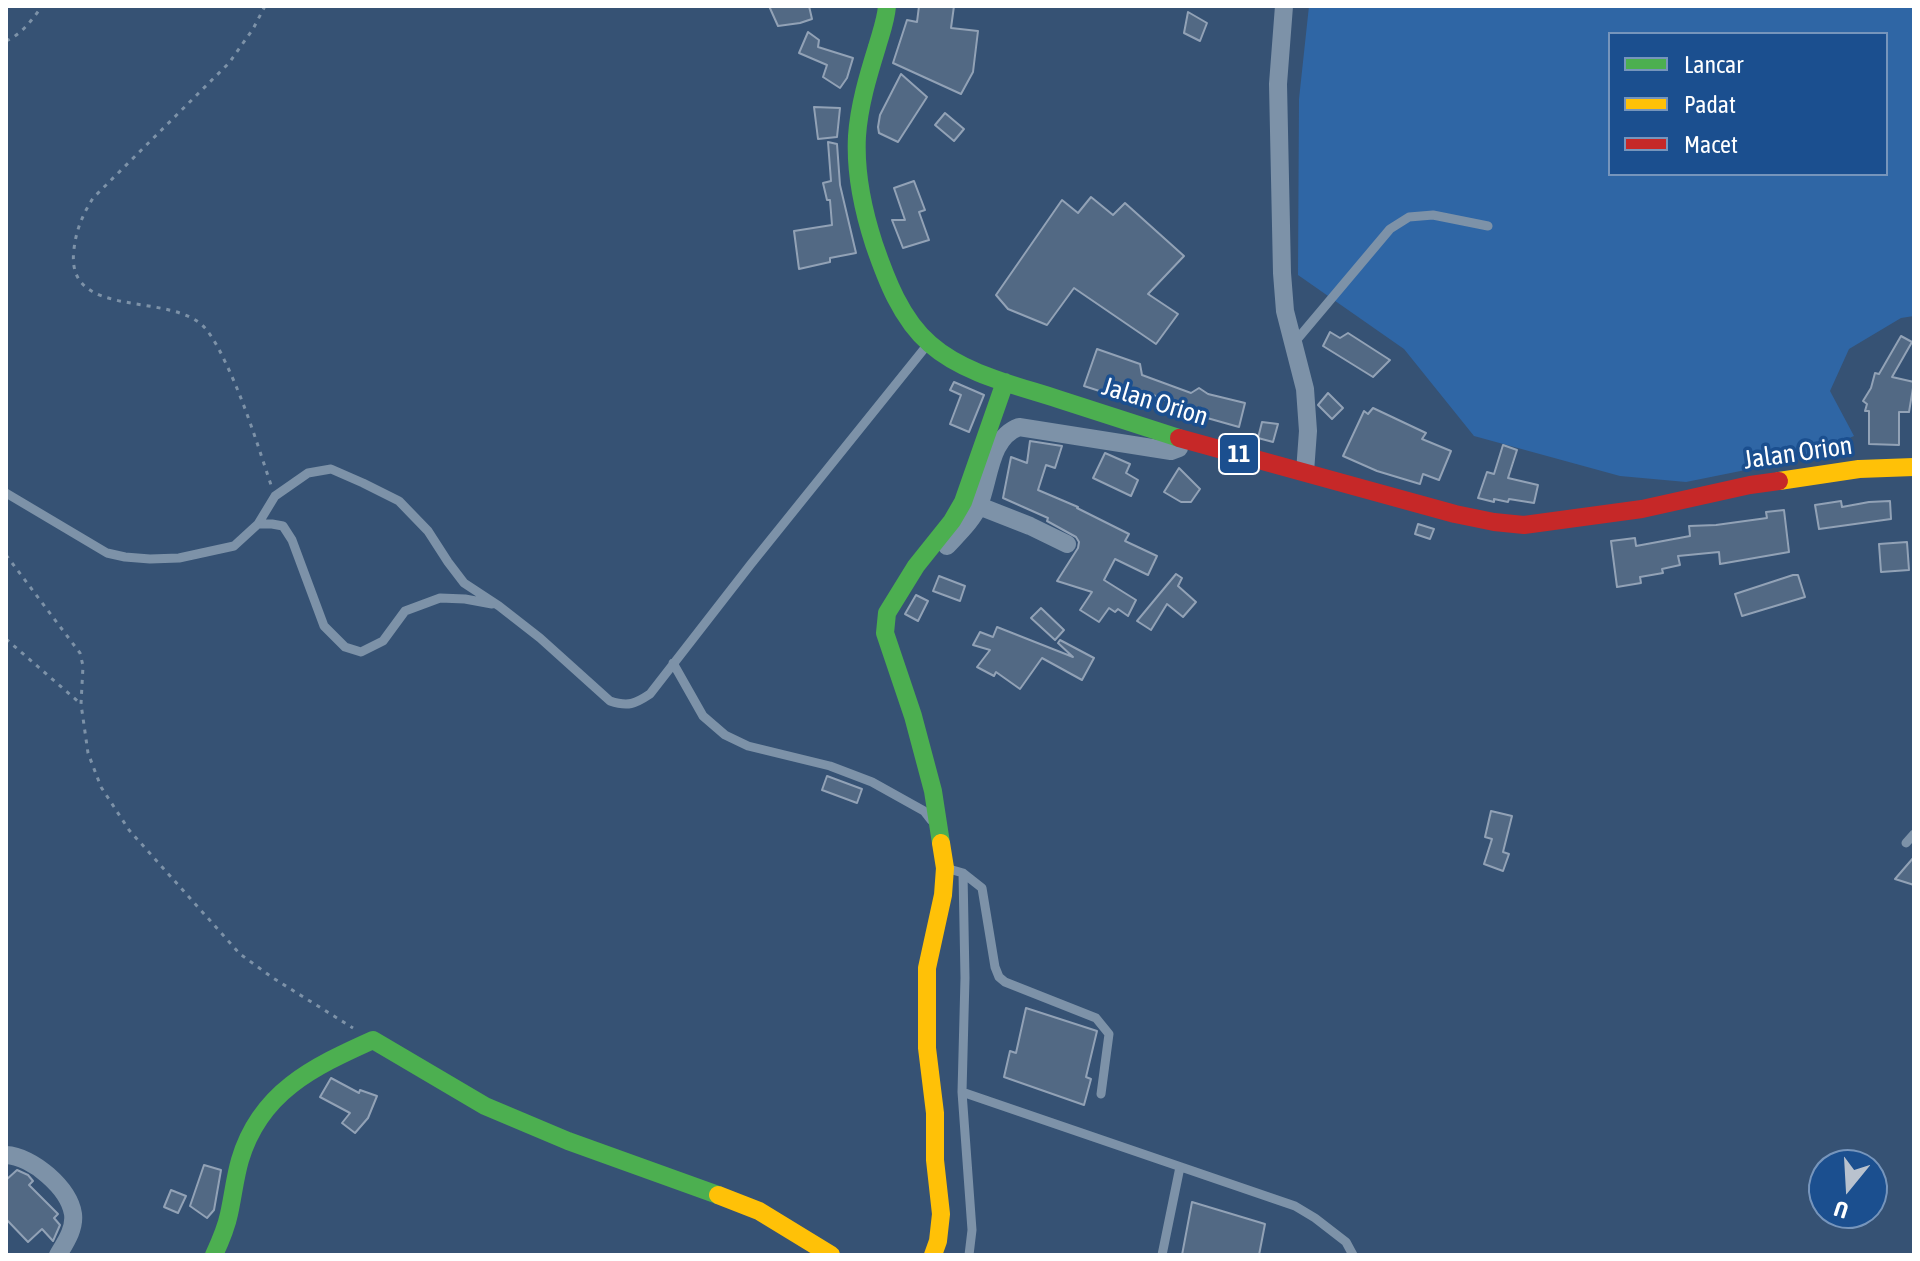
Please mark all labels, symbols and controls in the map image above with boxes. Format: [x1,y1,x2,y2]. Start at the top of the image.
legend [1608,32,1888,176]
text: Lancar [1684,51,1743,78]
text: Padat [1684,91,1736,118]
text: Macet [1684,131,1738,158]
street label: Jalan Orion [1098,371,1212,433]
street label: Jalan Orion [1742,430,1854,476]
road number: 11 [1219,434,1259,474]
north arrow [1808,1149,1888,1229]
text: U [1831,1196,1851,1224]

